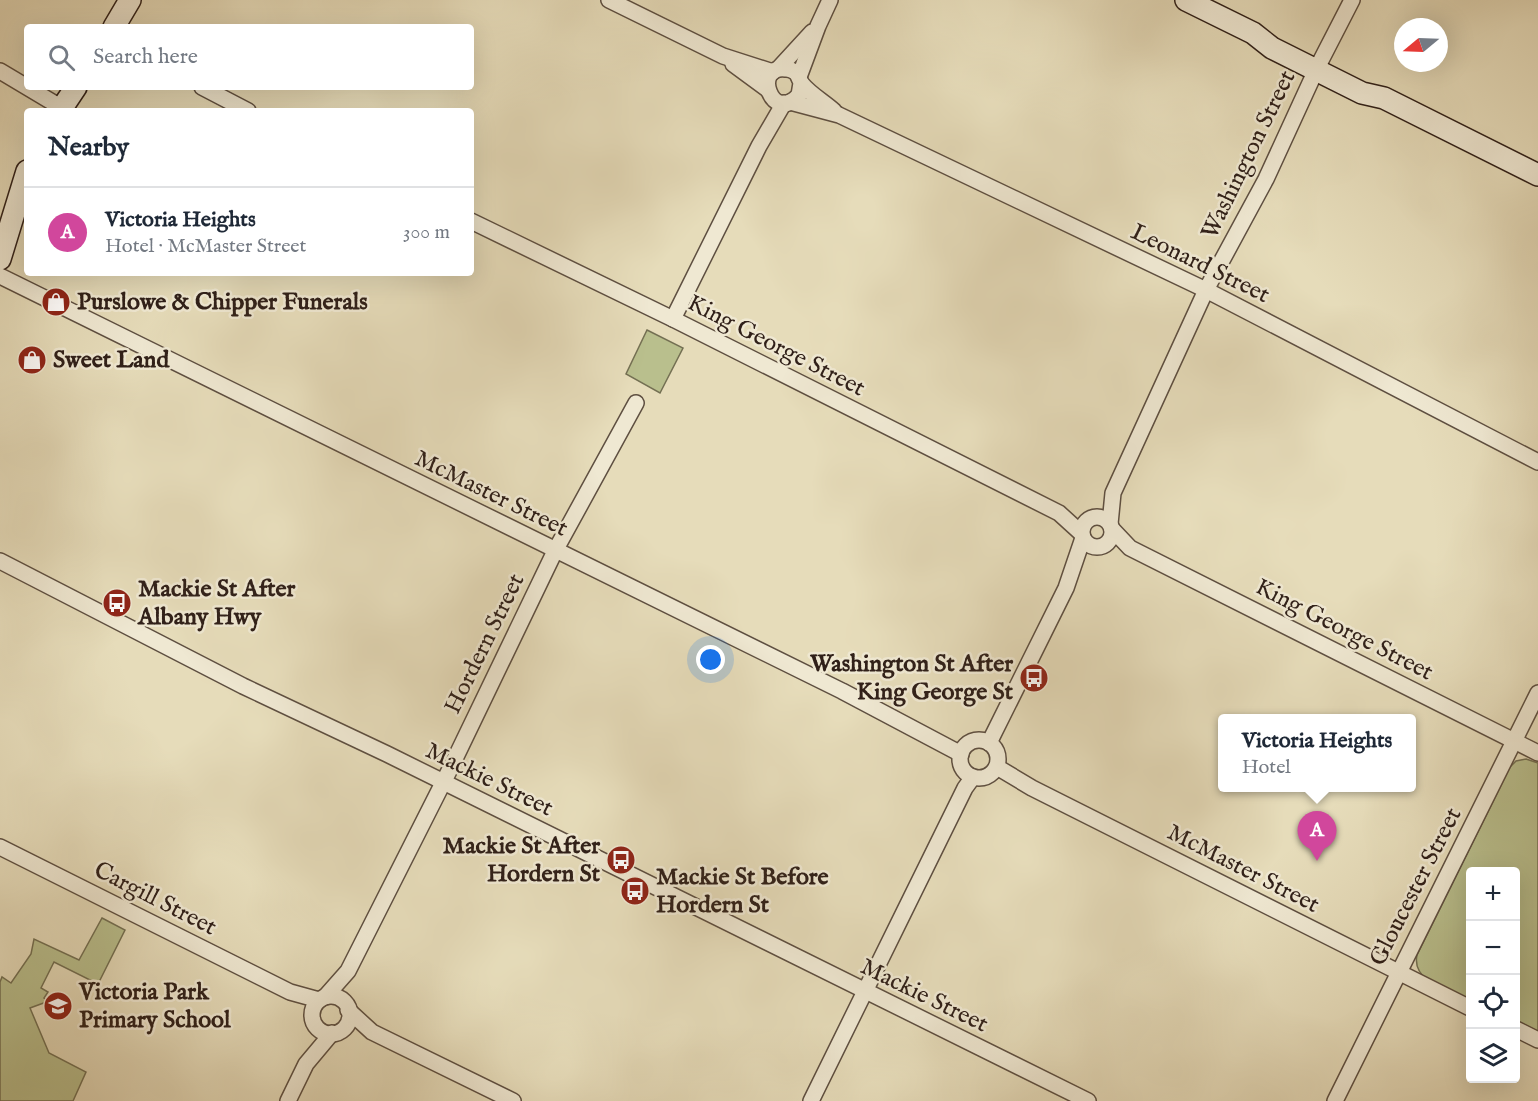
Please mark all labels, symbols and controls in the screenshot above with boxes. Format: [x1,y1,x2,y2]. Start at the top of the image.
north arrow [1394,18,1448,72]
search box [24,24,474,90]
icon: search [45,41,78,74]
text: Search here [93,43,198,71]
street label: Washington Street [1195,66,1303,244]
text: Nearby [48,131,129,164]
text: Victoria Heights [105,206,256,234]
street label: Leonard Street [1125,217,1275,311]
text: A [61,220,74,245]
text: 300 m [403,220,450,245]
text: Hotel · McMaster Street [105,234,306,259]
shop icon: Purslowe & Chipper Funerals [40,286,72,318]
place label: Purslowe & Chipper Funerals [77,287,368,318]
street label: King George Street [682,288,870,404]
shop icon: Sweet Land [16,344,48,376]
place label: Sweet Land [53,345,170,376]
street label: McMaster Street [409,443,573,545]
street label: Hordern Street [438,569,532,719]
street label: King George Street [1250,572,1438,688]
place label: Mackie St After Albany Hwy [137,574,296,633]
bus stop icon: Mackie St After Albany Hwy [101,587,133,619]
your location [696,645,725,674]
place label: Washington St After King George St [809,649,1014,708]
bus stop icon: Washington St After King George St [1018,662,1050,694]
popup [1218,714,1416,792]
text: Victoria Heights [1242,727,1392,755]
street label: Mackie Street [420,736,558,824]
text: Hotel [1242,755,1291,780]
street label: Gloucester Street [1363,803,1469,971]
pin: A [1298,812,1336,861]
street label: McMaster Street [1162,817,1324,921]
place label: Mackie St After Hordern St [443,831,601,890]
bus stop icon: Mackie St After Hordern St [605,844,637,876]
street label: Cargill Street [88,855,222,943]
place label: Mackie St Before Hordern St [656,862,829,921]
map controls [1466,867,1520,1083]
button: + [1466,867,1520,921]
bus stop icon: Mackie St Before Hordern St [619,875,651,907]
button: − [1466,921,1520,975]
street label: Mackie Street [855,952,993,1040]
button: locate [1466,975,1520,1029]
place label: Victoria Park Primary School [78,977,231,1036]
school or university icon: Victoria Park Primary School [42,990,74,1022]
button: layers [1466,1029,1520,1083]

